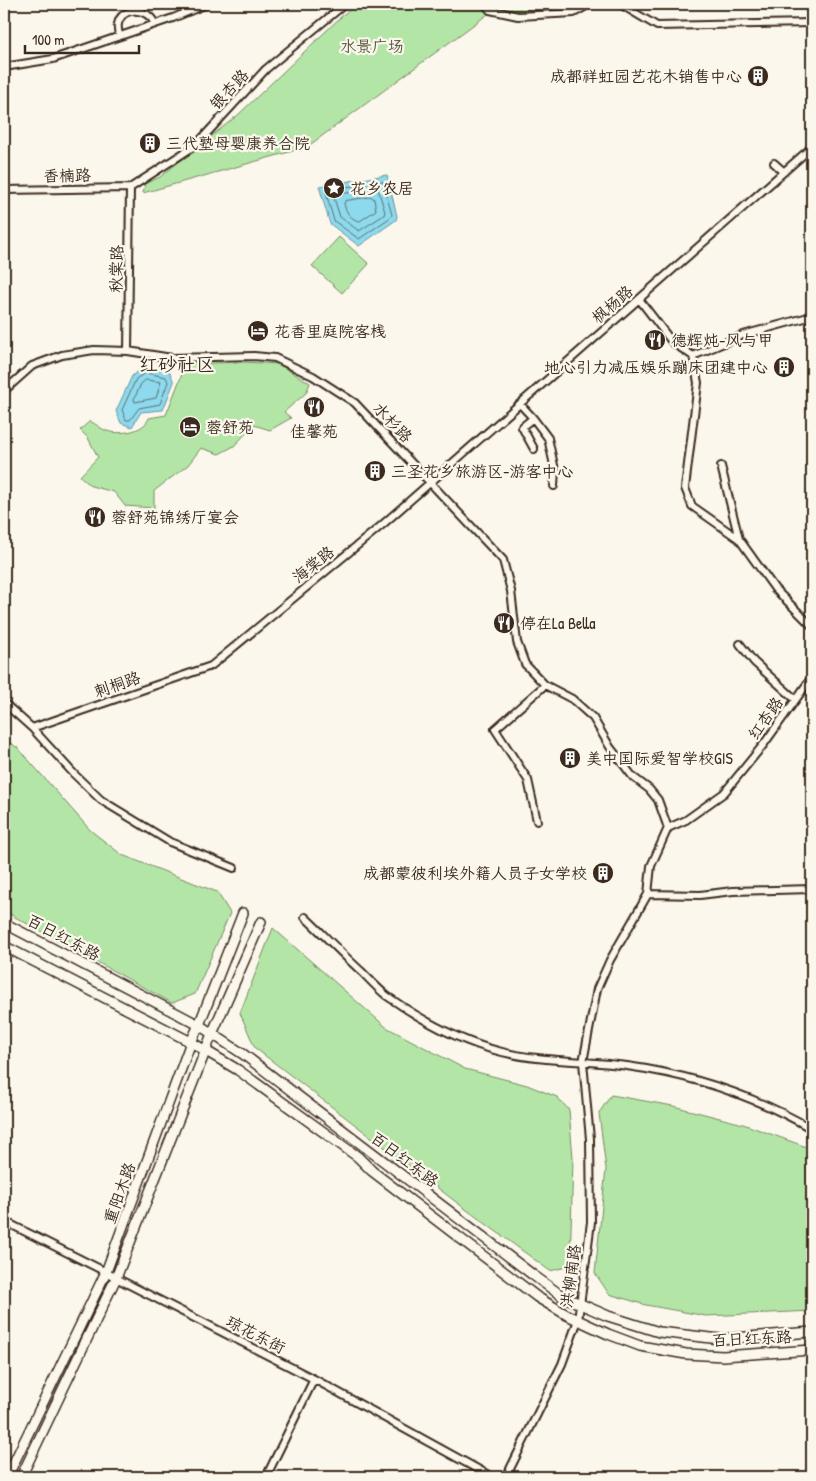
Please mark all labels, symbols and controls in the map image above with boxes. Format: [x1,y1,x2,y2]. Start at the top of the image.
scale bar [25,22,139,54]
text: 100 m [32,29,65,50]
park label: 水景广场 [340,35,404,57]
street label: 银杏路 [205,64,253,114]
building icon: 成都祥虹园艺花木销售中心 [746,64,770,88]
place label: 成都祥虹园艺花木销售中心 [550,65,742,87]
building icon: 三代塾母婴康养合院 [138,131,162,155]
place label: 三代塾母婴康养合院 [166,132,310,154]
street label: 香楠路 [43,164,91,186]
place icon: 花乡农居 [322,176,346,200]
place label: 花乡农居 [350,177,414,199]
street label: 秋棠路 [105,245,127,293]
street label: 枫杨路 [587,280,637,328]
hotel icon: 花香里庭院客栈 [246,319,270,343]
place label: 花香里庭院客栈 [274,320,386,342]
restaurant icon: 德辉炖-风与甲 [643,328,667,352]
place label: 德辉炖-风与甲 [671,329,773,351]
district label: 红砂社区 [139,351,215,377]
building icon: 地心引力减压娱乐蹦床团建中心 [772,355,796,379]
place label: 地心引力减压娱乐蹦床团建中心 [544,356,768,378]
restaurant icon: 佳馨苑 [302,395,326,419]
street label: 水杉路 [368,397,418,447]
hotel icon: 蓉舒苑 [178,415,202,439]
place label: 蓉舒苑 [206,416,254,438]
place label: 佳馨苑 [290,420,338,442]
building icon: 三圣花乡旅游区-游客中心 [363,459,387,483]
place label: 三圣花乡旅游区-游客中心 [391,460,573,482]
restaurant icon: 蓉舒苑锦绣厅宴会 [83,505,107,529]
place label: 蓉舒苑锦绣厅宴会 [111,506,239,528]
street label: 海棠路 [287,540,339,588]
restaurant icon: 停在La Bella [492,611,516,635]
place label: 停在La Bella [520,612,596,634]
street label: 刺桐路 [91,666,143,702]
street label: 红杏路 [742,692,788,744]
building icon: 美中国际爱智学校GIS [558,746,582,770]
place label: 美中国际爱智学校GIS [586,747,733,769]
building icon: 成都蒙彼利埃外籍人员子女学校 [591,861,615,885]
place label: 成都蒙彼利埃外籍人员子女学校 [363,862,587,884]
street label: 百日红东路 [24,909,104,965]
street label: 百日红东路 [366,1126,444,1192]
street label: 重阳木路 [98,1159,140,1227]
street label: 洪柳南路 [555,1243,585,1309]
street label: 琼花东街 [222,1310,290,1358]
street label: 百日红东路 [711,1325,793,1351]

